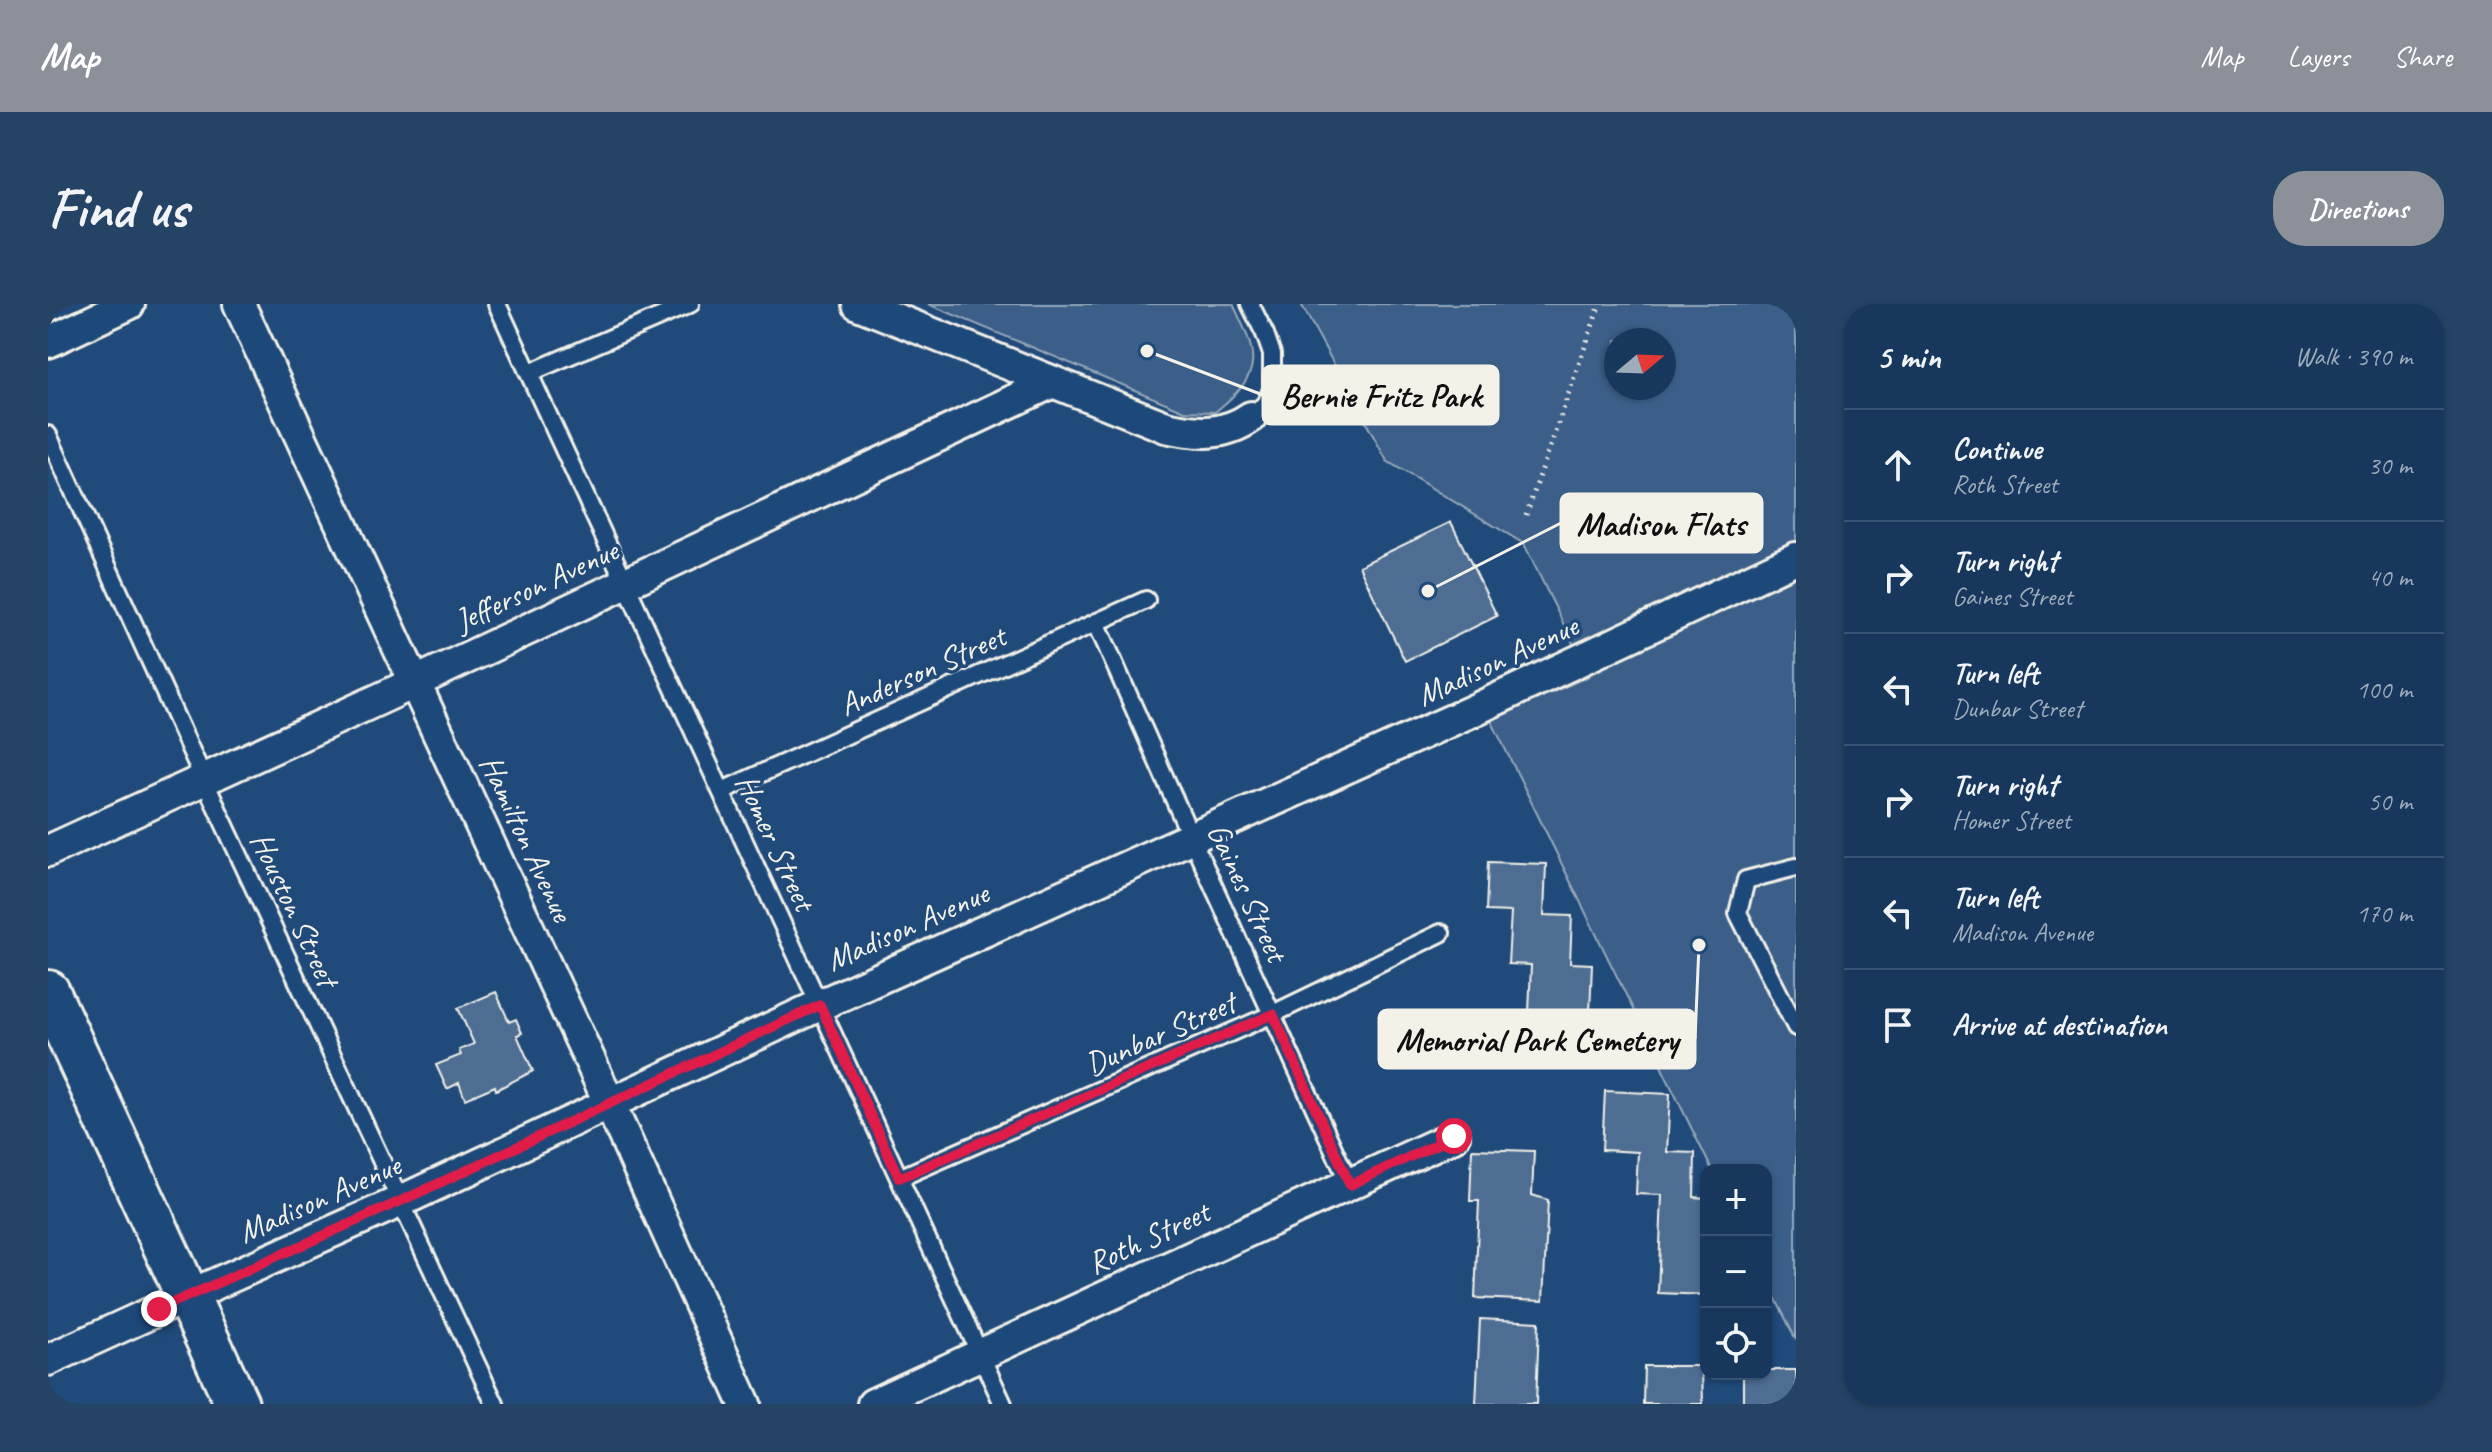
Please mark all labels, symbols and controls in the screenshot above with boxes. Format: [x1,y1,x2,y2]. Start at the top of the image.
text: Map [40,33,99,80]
text: Map [2201,39,2244,74]
text: Layers [2288,39,2349,74]
text: Share [2393,39,2452,74]
button: Directions [2273,171,2444,246]
text: Find us [48,173,188,244]
north arrow [1604,328,1676,400]
text: 5 min [1876,335,1941,378]
text: Walk · 390 m [2295,340,2412,373]
callout: Bernie Fritz Park [1263,366,1498,424]
text: Bernie Fritz Park [1280,374,1485,417]
text: Continue [1952,430,2042,468]
icon: ahead [1876,443,1920,487]
text: 30 m [2368,449,2412,482]
text: Roth Street [1952,468,2058,501]
callout: Madison Flats [1561,494,1762,552]
text: Madison Flats [1576,502,1749,545]
street label: Jefferson Avenue [446,529,627,642]
text: Turn right [1952,542,2057,580]
icon: right [1876,555,1920,599]
text: 40 m [2368,561,2412,594]
text: Gaines Street [1952,580,2072,613]
street label: Madison Avenue [1410,604,1587,716]
street label: Anderson Street [833,614,1015,725]
text: Turn left [1952,654,2039,692]
icon: left [1876,667,1920,711]
text: 100 m [2356,673,2412,706]
text: Dunbar Street [1952,692,2082,725]
street label: Hamilton Avenue [470,748,584,930]
text: Turn right [1952,766,2057,804]
street label: Homer Street [726,767,826,920]
icon: right [1876,779,1920,823]
text: 50 m [2368,785,2412,818]
text: Homer Street [1952,804,2071,837]
street label: Gaines Street [1198,816,1299,971]
street label: Houston Street [241,825,350,997]
street label: Madison Avenue [820,871,997,980]
text: Turn left [1952,878,2039,916]
icon: left [1876,891,1920,935]
text: 170 m [2356,897,2412,930]
text: Madison Avenue [1952,916,2093,949]
street label: Dunbar Street [1079,980,1246,1085]
icon: arrive [1876,1003,1920,1047]
text: Arrive at destination [1952,1006,2167,1044]
callout: Memorial Park Cemetery [1379,1010,1695,1068]
text: Memorial Park Cemetery [1396,1018,1682,1061]
route start [1436,1118,1472,1154]
street label: Madison Avenue [232,1143,409,1252]
map controls [1700,1164,1772,1380]
button: + [1700,1164,1772,1236]
street label: Roth Street [1081,1190,1219,1284]
button: − [1700,1236,1772,1308]
route end [141,1291,177,1327]
button: locate [1700,1308,1772,1380]

